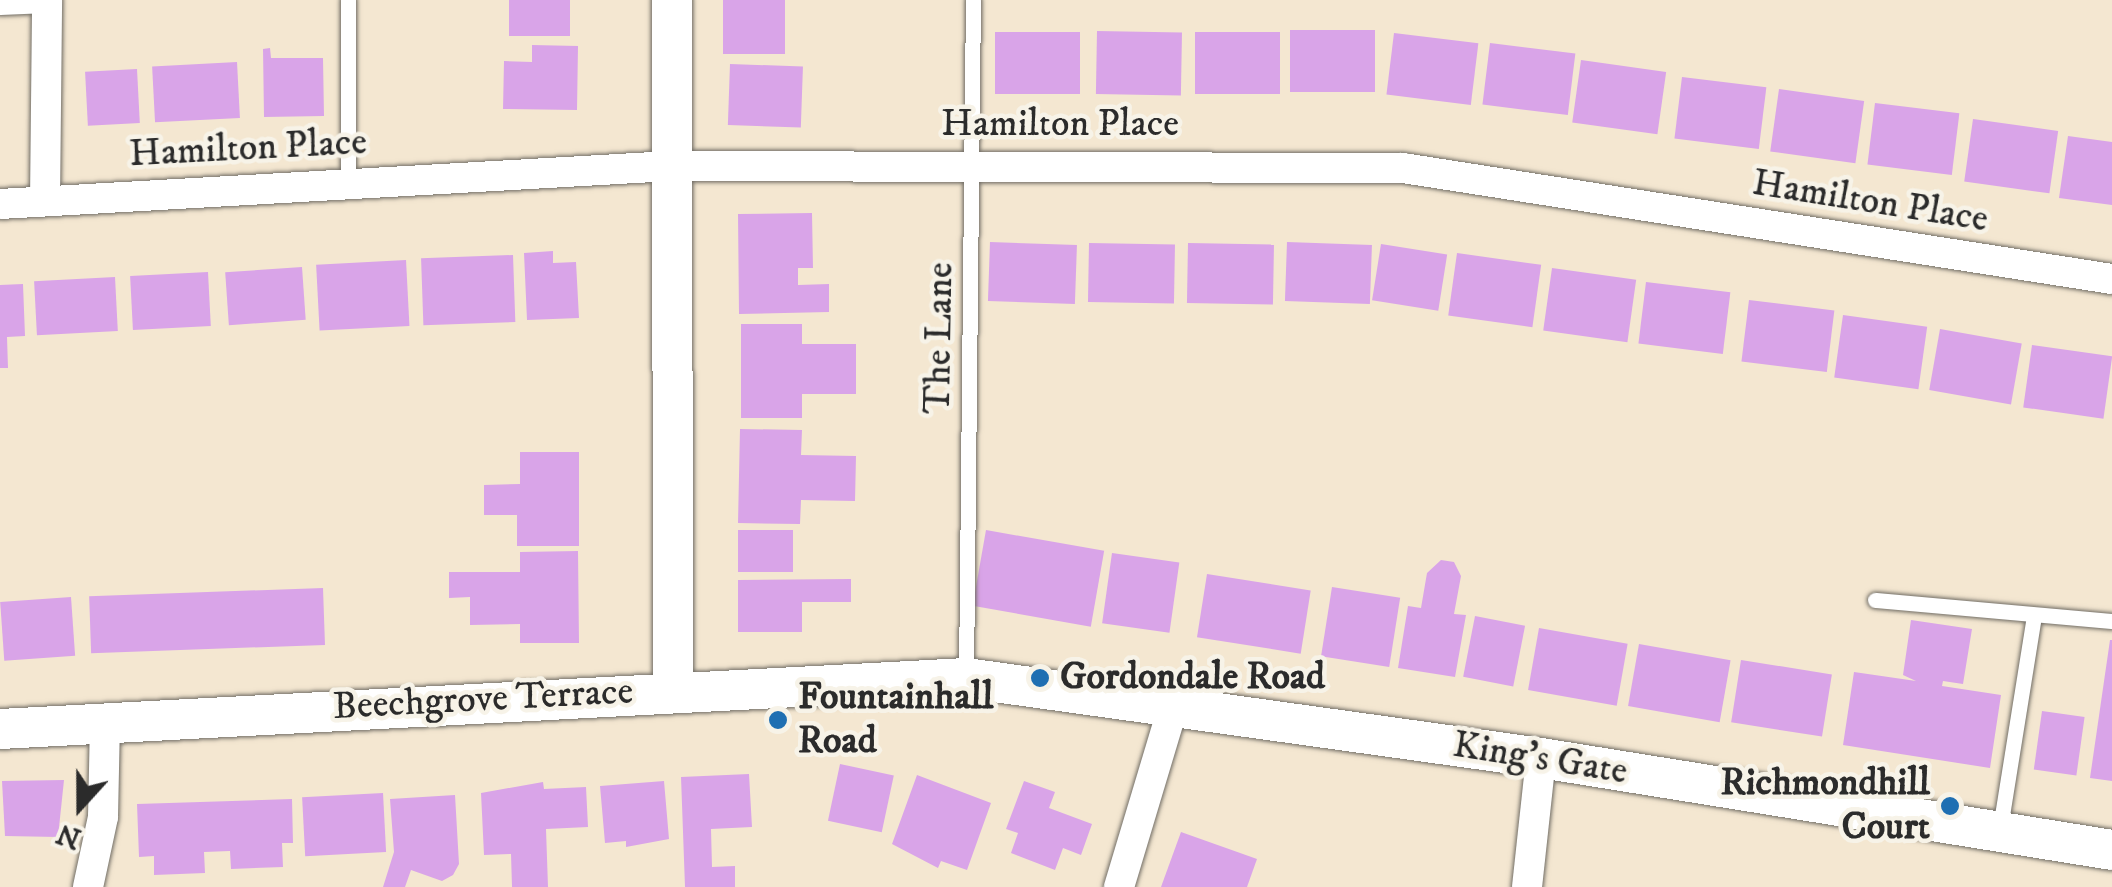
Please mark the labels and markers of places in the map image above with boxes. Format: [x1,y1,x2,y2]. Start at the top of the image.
place label: Gordondale Road [1060,655,1325,701]
marker: Gordondale Road [1029,667,1051,689]
place label: Fountainhall Road [798,675,993,764]
marker: Fountainhall Road [767,709,789,731]
place label: Richmondhill Court [1720,761,1930,851]
marker: Richmondhill Court [1939,795,1961,817]

